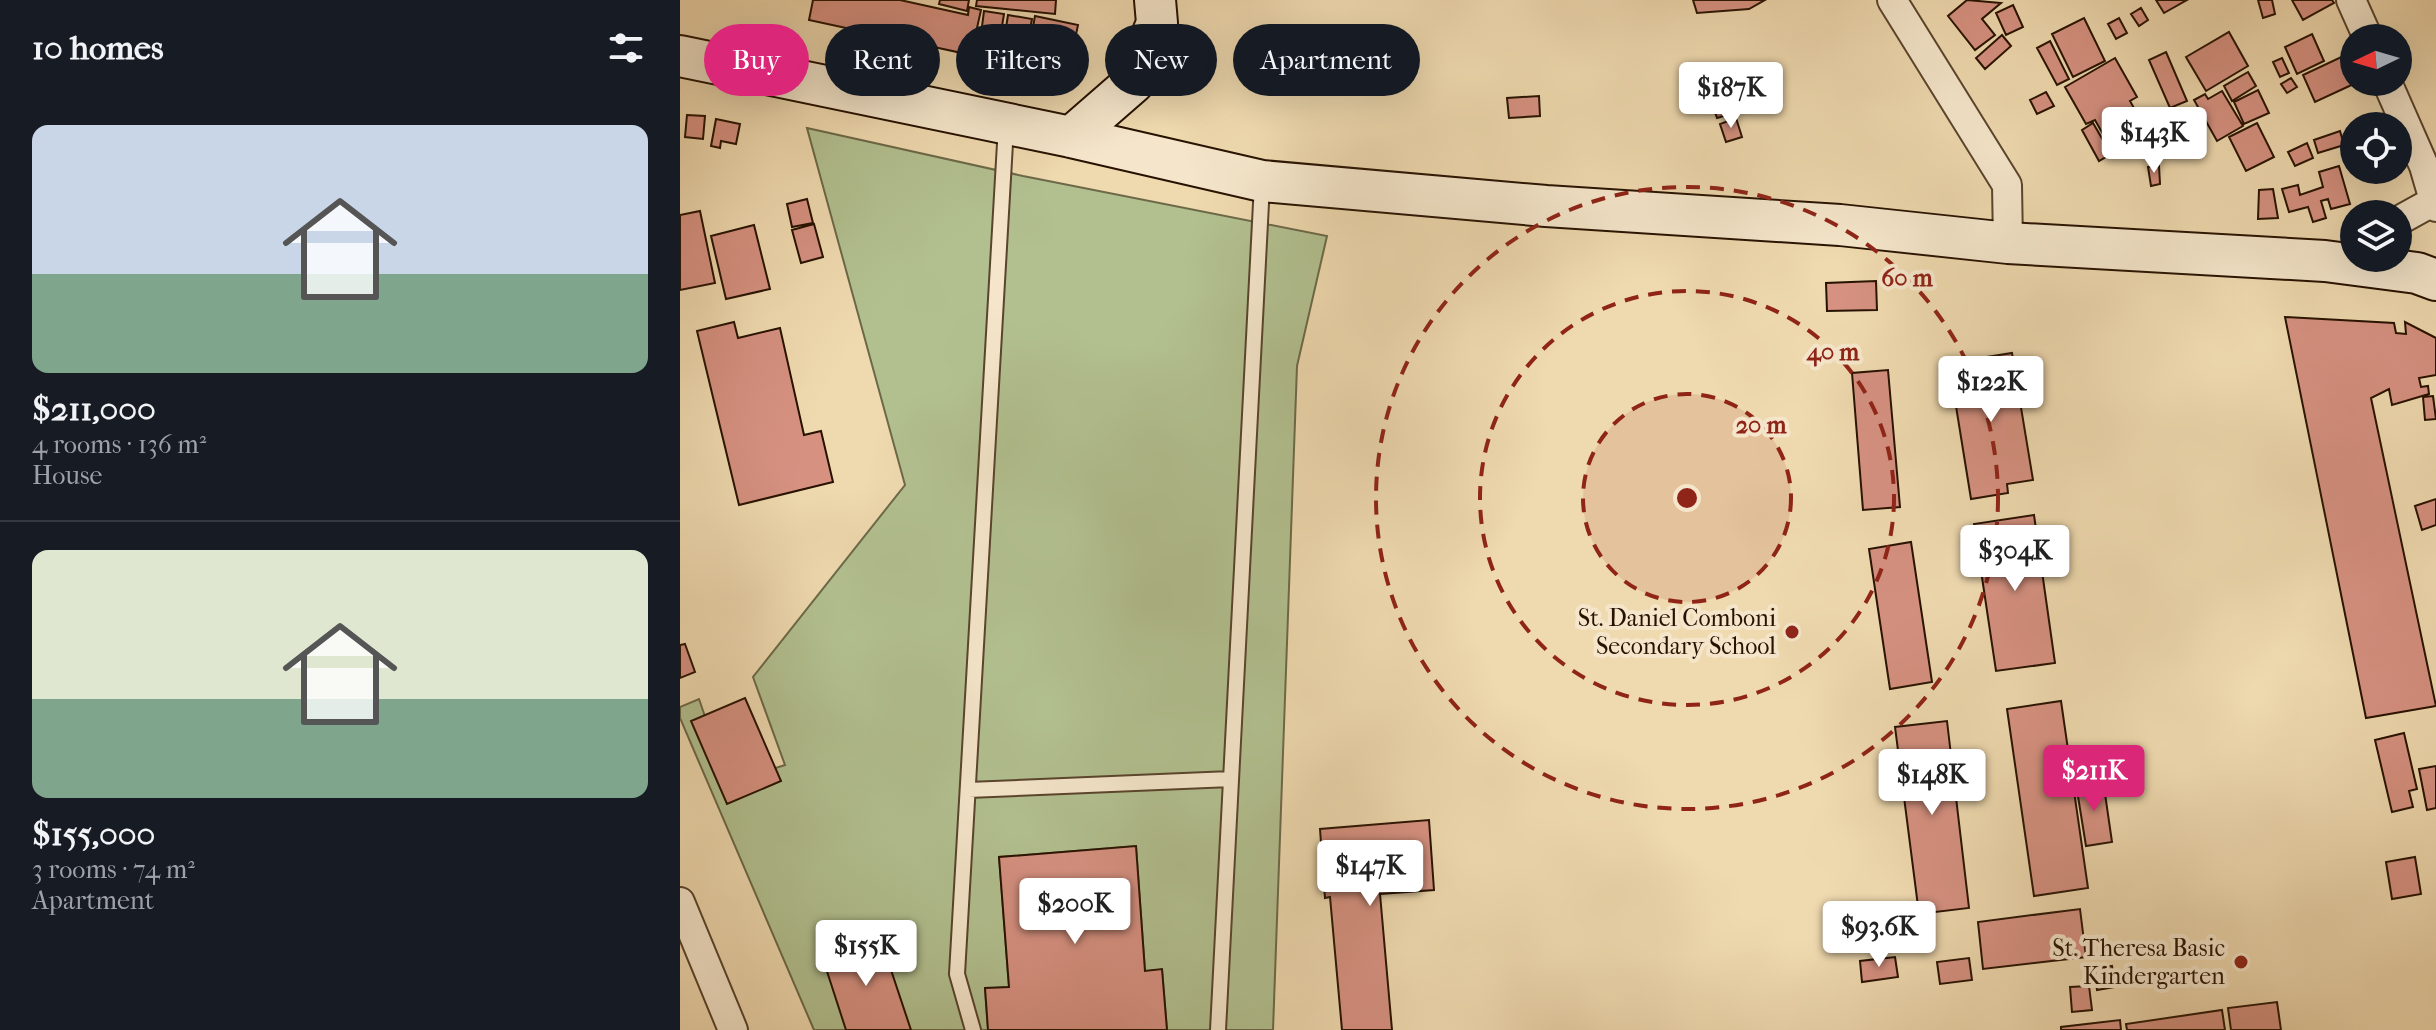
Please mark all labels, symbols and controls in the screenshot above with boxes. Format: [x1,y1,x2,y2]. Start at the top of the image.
chip: Buy [704,24,809,96]
chip: Rent [825,24,940,96]
chip: Filters [956,24,1089,96]
chip: New [1105,24,1217,96]
chip: Apartment [1233,24,1420,96]
north arrow [2340,24,2412,96]
map controls [2340,24,2412,272]
icon: filters [604,26,648,70]
text: 10 homes [32,28,163,68]
pin: $187K [1675,62,1787,130]
text: $187K [1697,72,1765,103]
pin: $143K [2098,107,2210,175]
button: locate [2340,112,2412,184]
text: $143K [2120,117,2188,148]
icon: home [268,177,412,321]
button: layers [2340,200,2412,272]
text: 60 m [1881,264,1934,292]
text: 40 m [1806,338,1860,367]
pin: $122K [1935,356,2047,424]
text: $122K [1956,366,2026,397]
text: $211,000 [32,389,156,429]
text: 20 m [1736,411,1787,439]
text: 4 rooms · 136 m² [32,429,206,460]
text: House [32,460,102,491]
centre of rings [1673,484,1701,512]
pin: $304K [1959,525,2071,593]
text: $304K [1978,535,2052,566]
icon: home [268,602,412,746]
place label: St. Daniel Comboni Secondary School [1578,604,1776,660]
marker: St. Daniel Comboni Secondary School [1783,623,1801,641]
pin: $211K [2038,745,2150,813]
pin: $148K [1876,749,1988,817]
text: $211K [2061,755,2127,786]
text: $148K [1897,759,1967,790]
text: $155,000 [32,814,155,854]
pin: $147K [1314,840,1426,908]
text: $147K [1335,850,1405,881]
text: 3 rooms · 74 m² [32,854,195,885]
pin: $200K [1019,878,1131,946]
text: Apartment [32,885,154,916]
text: $200K [1037,888,1113,919]
pin: $93.6K [1814,901,1944,969]
text: $93.6K [1841,911,1917,942]
pin: $155K [810,920,922,988]
text: $155K [834,930,898,961]
place label: St. Theresa Basic Kindergarten [2052,934,2225,990]
marker: St. Theresa Basic Kindergarten [2232,953,2250,971]

